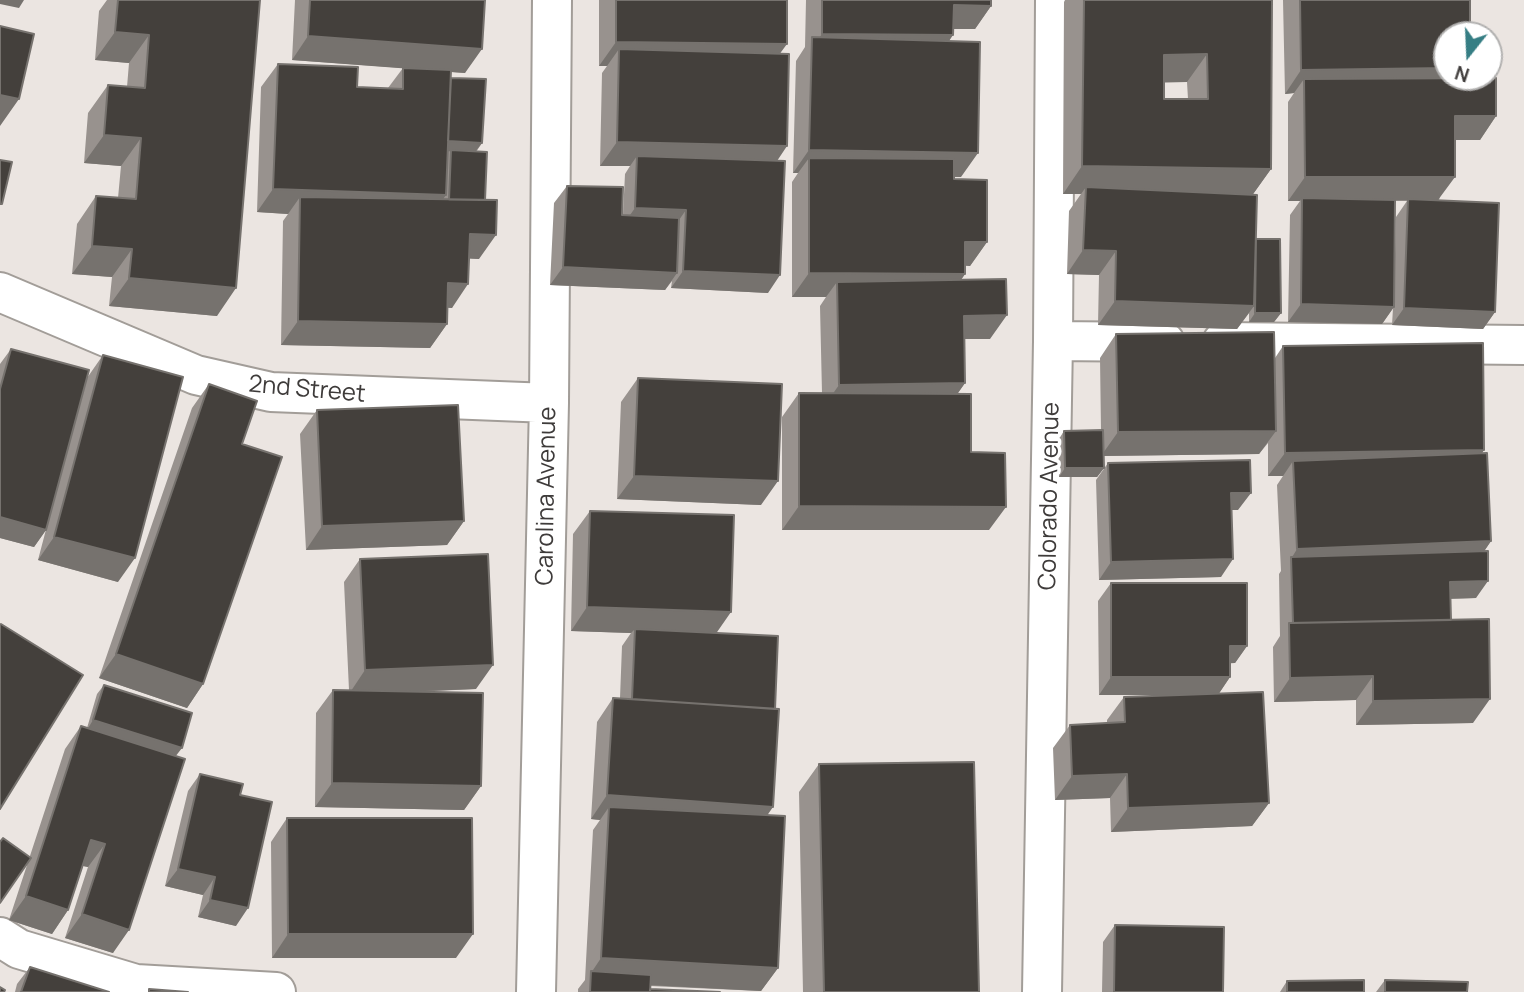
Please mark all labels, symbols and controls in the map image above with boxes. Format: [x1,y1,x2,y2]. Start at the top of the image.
north arrow [1433,21,1503,91]
text: N [1452,60,1473,89]
street label: 2nd Street [247,371,367,409]
street label: Colorado Avenue [1034,402,1066,590]
street label: Carolina Avenue [531,406,563,586]

